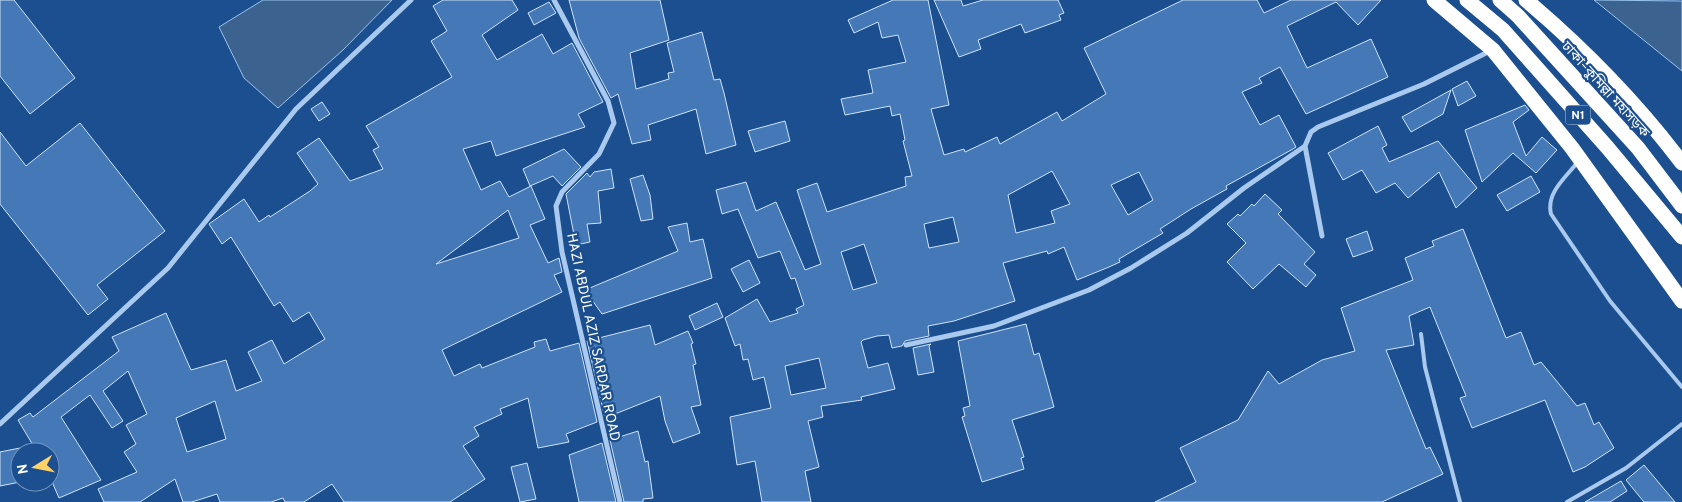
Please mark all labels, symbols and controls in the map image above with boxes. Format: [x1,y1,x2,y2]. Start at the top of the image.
street label: ঢাকা–কুমিল্লা মহাসড়ক [1557,37,1654,142]
road number: N1 [1566,106,1590,124]
street label: HAZI ABDUL AZIZ SARDAR ROAD [562,232,623,443]
north arrow [10,442,60,492]
text: N [14,463,33,475]

